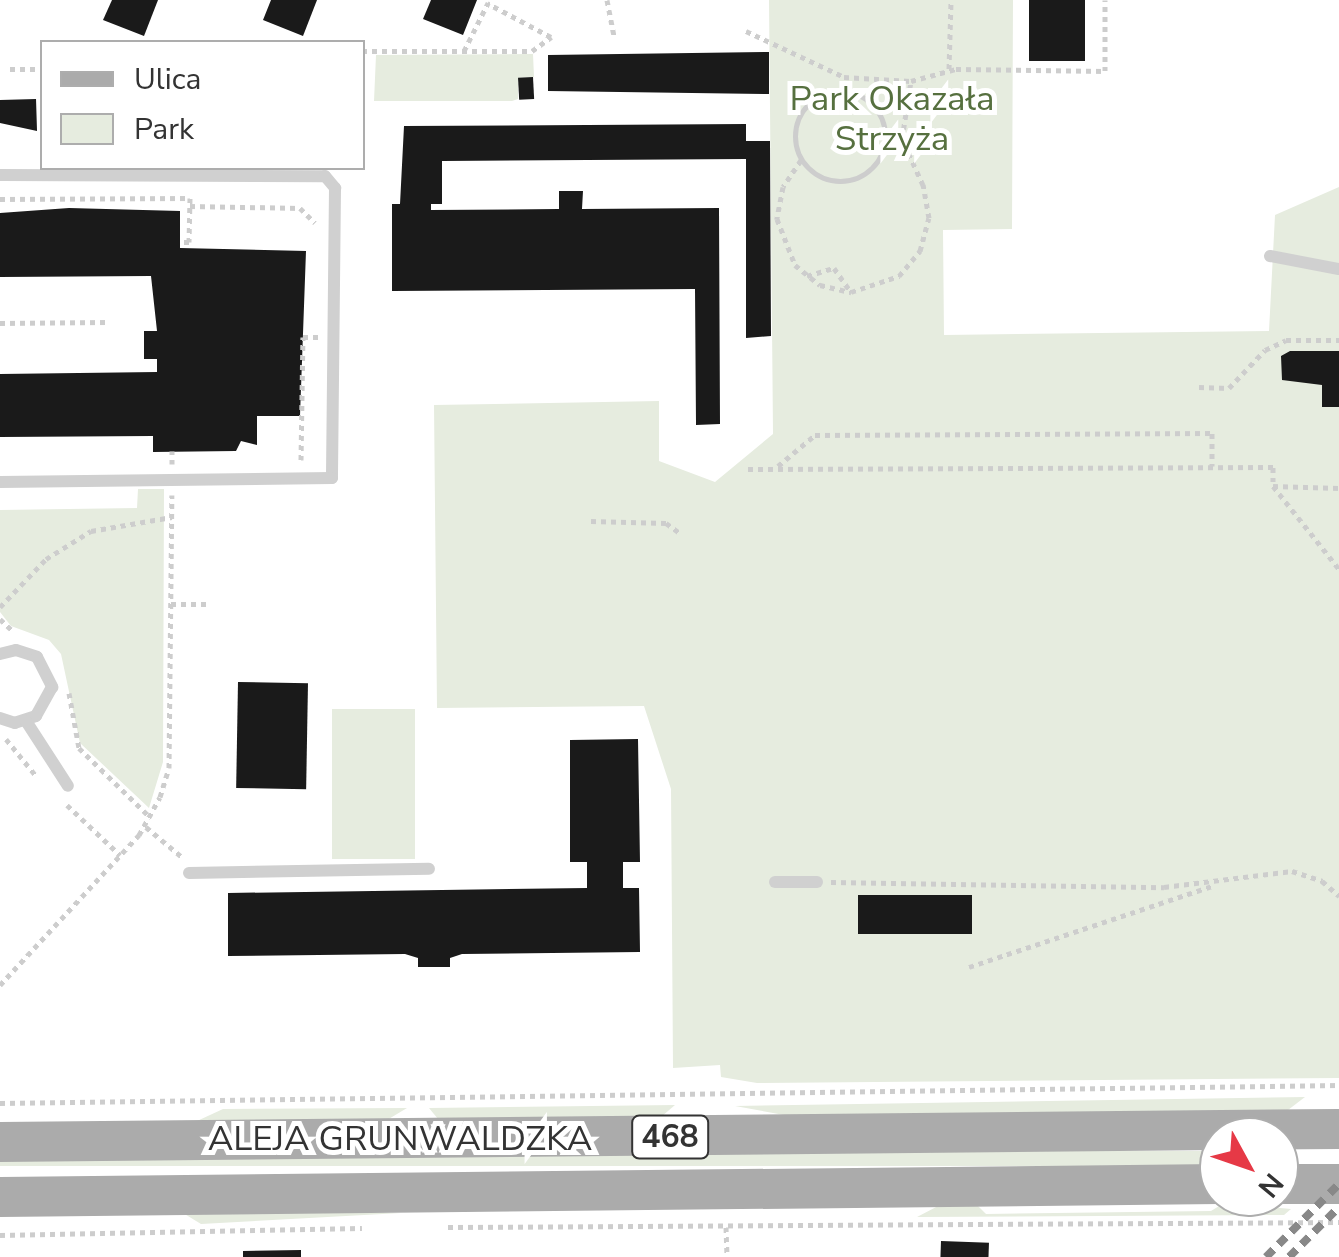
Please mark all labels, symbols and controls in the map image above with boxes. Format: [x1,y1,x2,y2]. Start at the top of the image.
legend [40,40,365,170]
text: Ulica [134,59,201,100]
park label: Park Okazała Strzyża [789,78,995,160]
text: Park [134,109,194,150]
road number: 468 [630,1110,710,1164]
north arrow [1199,1117,1299,1217]
street label: ALEJA GRUNWALDZKA [208,1118,592,1160]
text: N [1249,1165,1292,1205]

